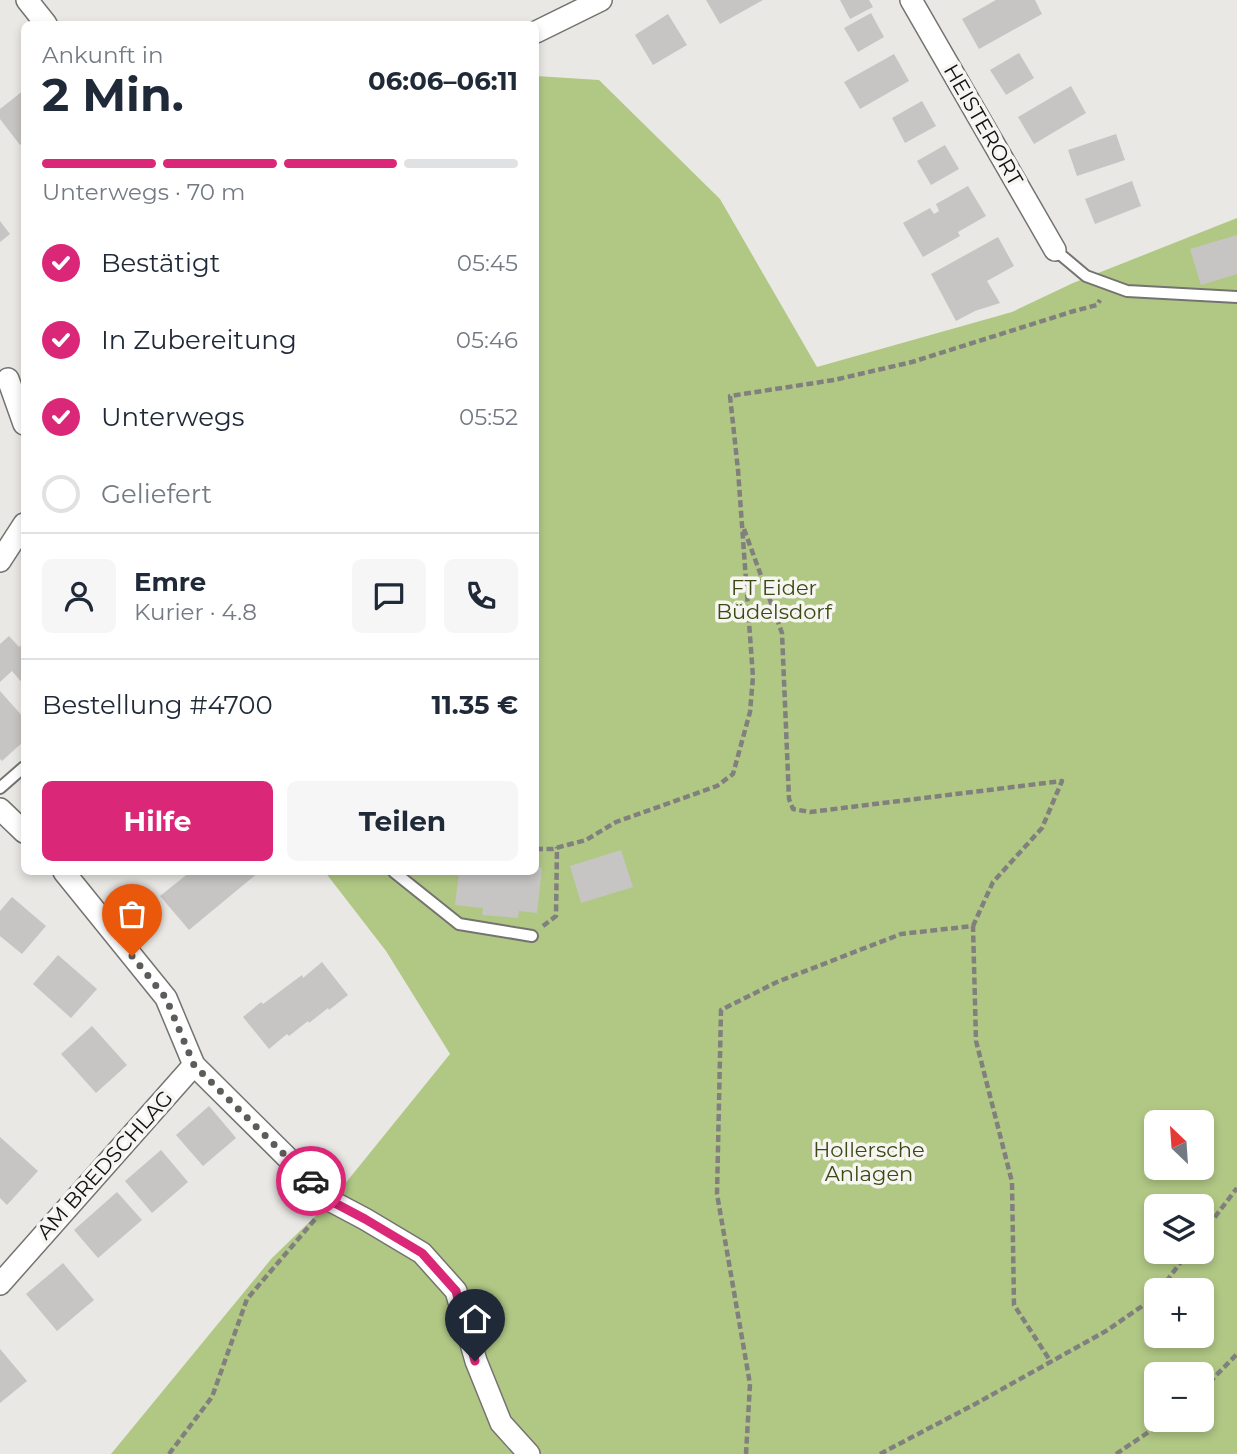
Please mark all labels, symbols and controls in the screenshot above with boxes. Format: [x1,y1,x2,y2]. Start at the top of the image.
text: Ankunft in [42,41,163,69]
street label: HEISTERORT [939,60,1028,190]
text: 06:06–06:11 [368,65,518,97]
text: 2 Min. [42,66,184,123]
text: Unterwegs · 70 m [42,178,245,206]
icon: check [42,244,80,282]
text: Bestätigt [101,247,220,279]
text: 05:45 [457,249,518,277]
icon: check [42,321,80,359]
text: In Zubereitung [101,324,297,356]
text: 05:46 [456,326,518,354]
icon: check [42,398,80,436]
text: Unterwegs [101,401,244,433]
text: 05:52 [459,403,518,431]
text: Geliefert [101,478,212,510]
button: person [42,559,116,633]
button: chat [352,559,426,633]
button: phone [444,559,518,633]
text: Emre [134,566,206,598]
park label: FT Eider Büdelsdorf [716,575,833,624]
text: Kurier · 4.8 [134,598,257,626]
text: Bestellung #4700 [42,689,273,721]
text: 11.35 € [431,689,518,721]
button: Hilfe [42,781,273,861]
button: Teilen [287,781,518,861]
pin [102,884,162,956]
icon: bag [113,895,151,933]
street label: AM BREDSCHLAG [31,1085,178,1244]
north arrow [1144,1110,1214,1180]
map controls [1144,1110,1214,1432]
park label: Hollersche Anlagen [813,1137,925,1186]
courier [276,1146,346,1216]
icon: car [292,1162,330,1200]
button: layers [1144,1194,1214,1264]
button: + [1144,1278,1214,1348]
pin [445,1289,505,1361]
icon: home [456,1300,494,1338]
button: − [1144,1362,1214,1432]

